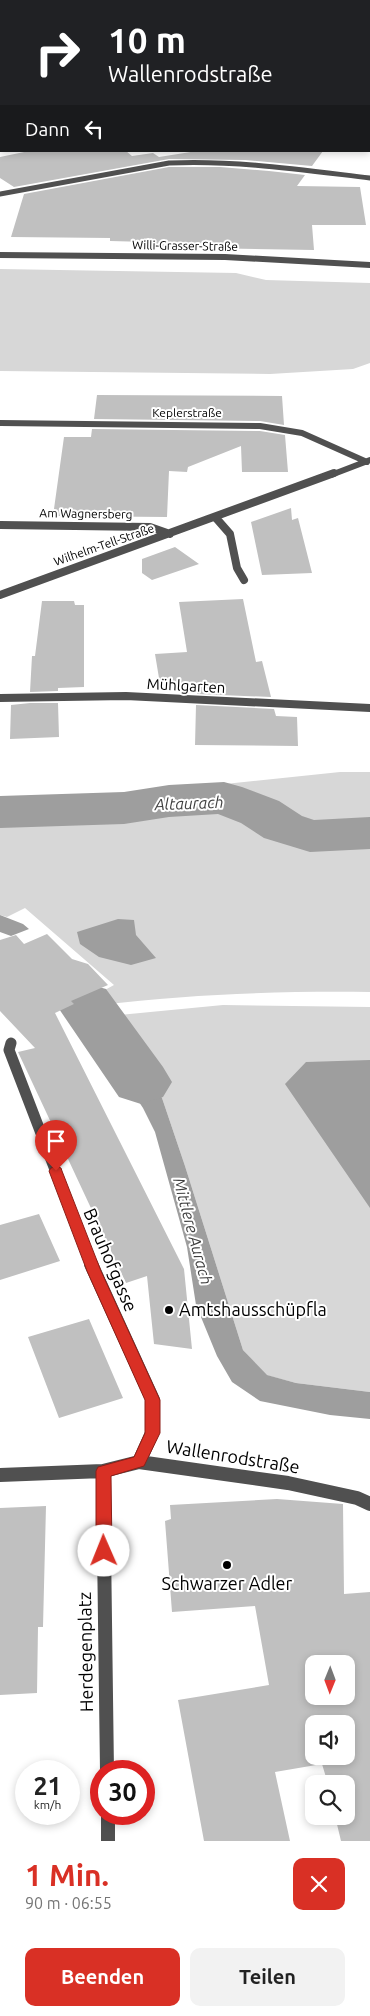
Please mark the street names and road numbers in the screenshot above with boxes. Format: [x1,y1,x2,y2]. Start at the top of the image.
street label: Willi-Grasser-Straße [132,238,238,253]
street label: Keplerstraße [152,406,222,419]
street label: Am Wagnersberg [39,506,133,521]
street label: Wilhelm-Tell-Straße [52,521,156,568]
street label: Mühlgarten [146,675,226,696]
street label: Brauhofgasse [80,1205,142,1314]
street label: Wallenrodstraße [165,1436,301,1476]
street label: Herdegenplatz [74,1592,96,1712]

